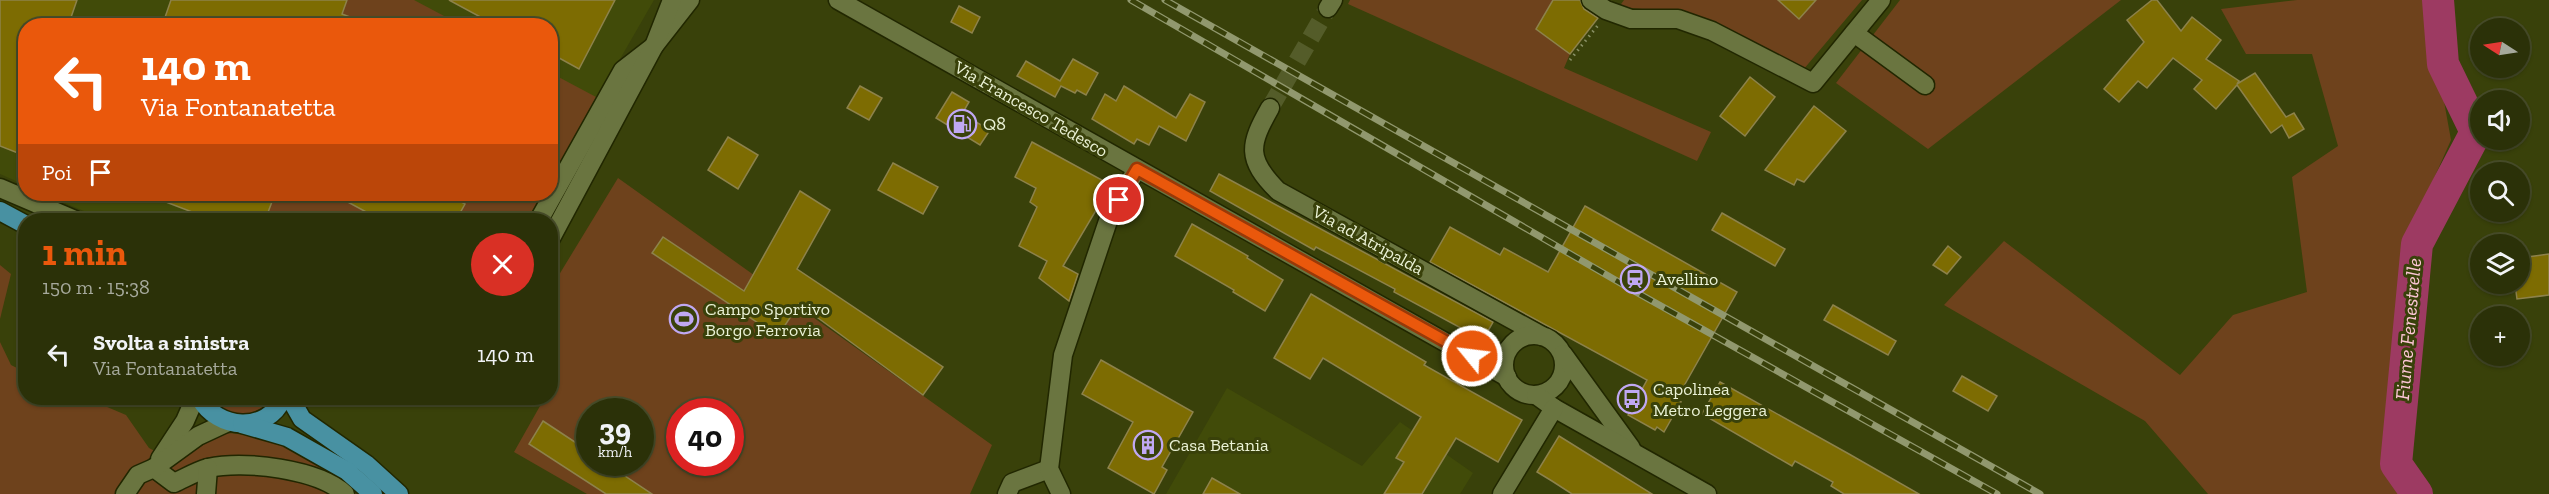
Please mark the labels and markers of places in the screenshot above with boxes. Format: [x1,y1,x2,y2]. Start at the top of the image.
fuel station icon: Q8 [946,108,978,140]
place label: Q8 [983,113,1006,135]
pin [1093,174,1144,225]
station icon: Avellino [1619,263,1651,295]
place label: Avellino [1656,268,1718,290]
place label: Campo Sportivo Borgo Ferrovia [705,298,830,341]
sports icon: Campo Sportivo Borgo Ferrovia [668,303,700,335]
place label: Capolinea Metro Leggera [1653,378,1767,421]
bus stop icon: Capolinea Metro Leggera [1616,383,1648,415]
building icon: Casa Betania [1132,429,1164,461]
place label: Casa Betania [1169,434,1269,456]

